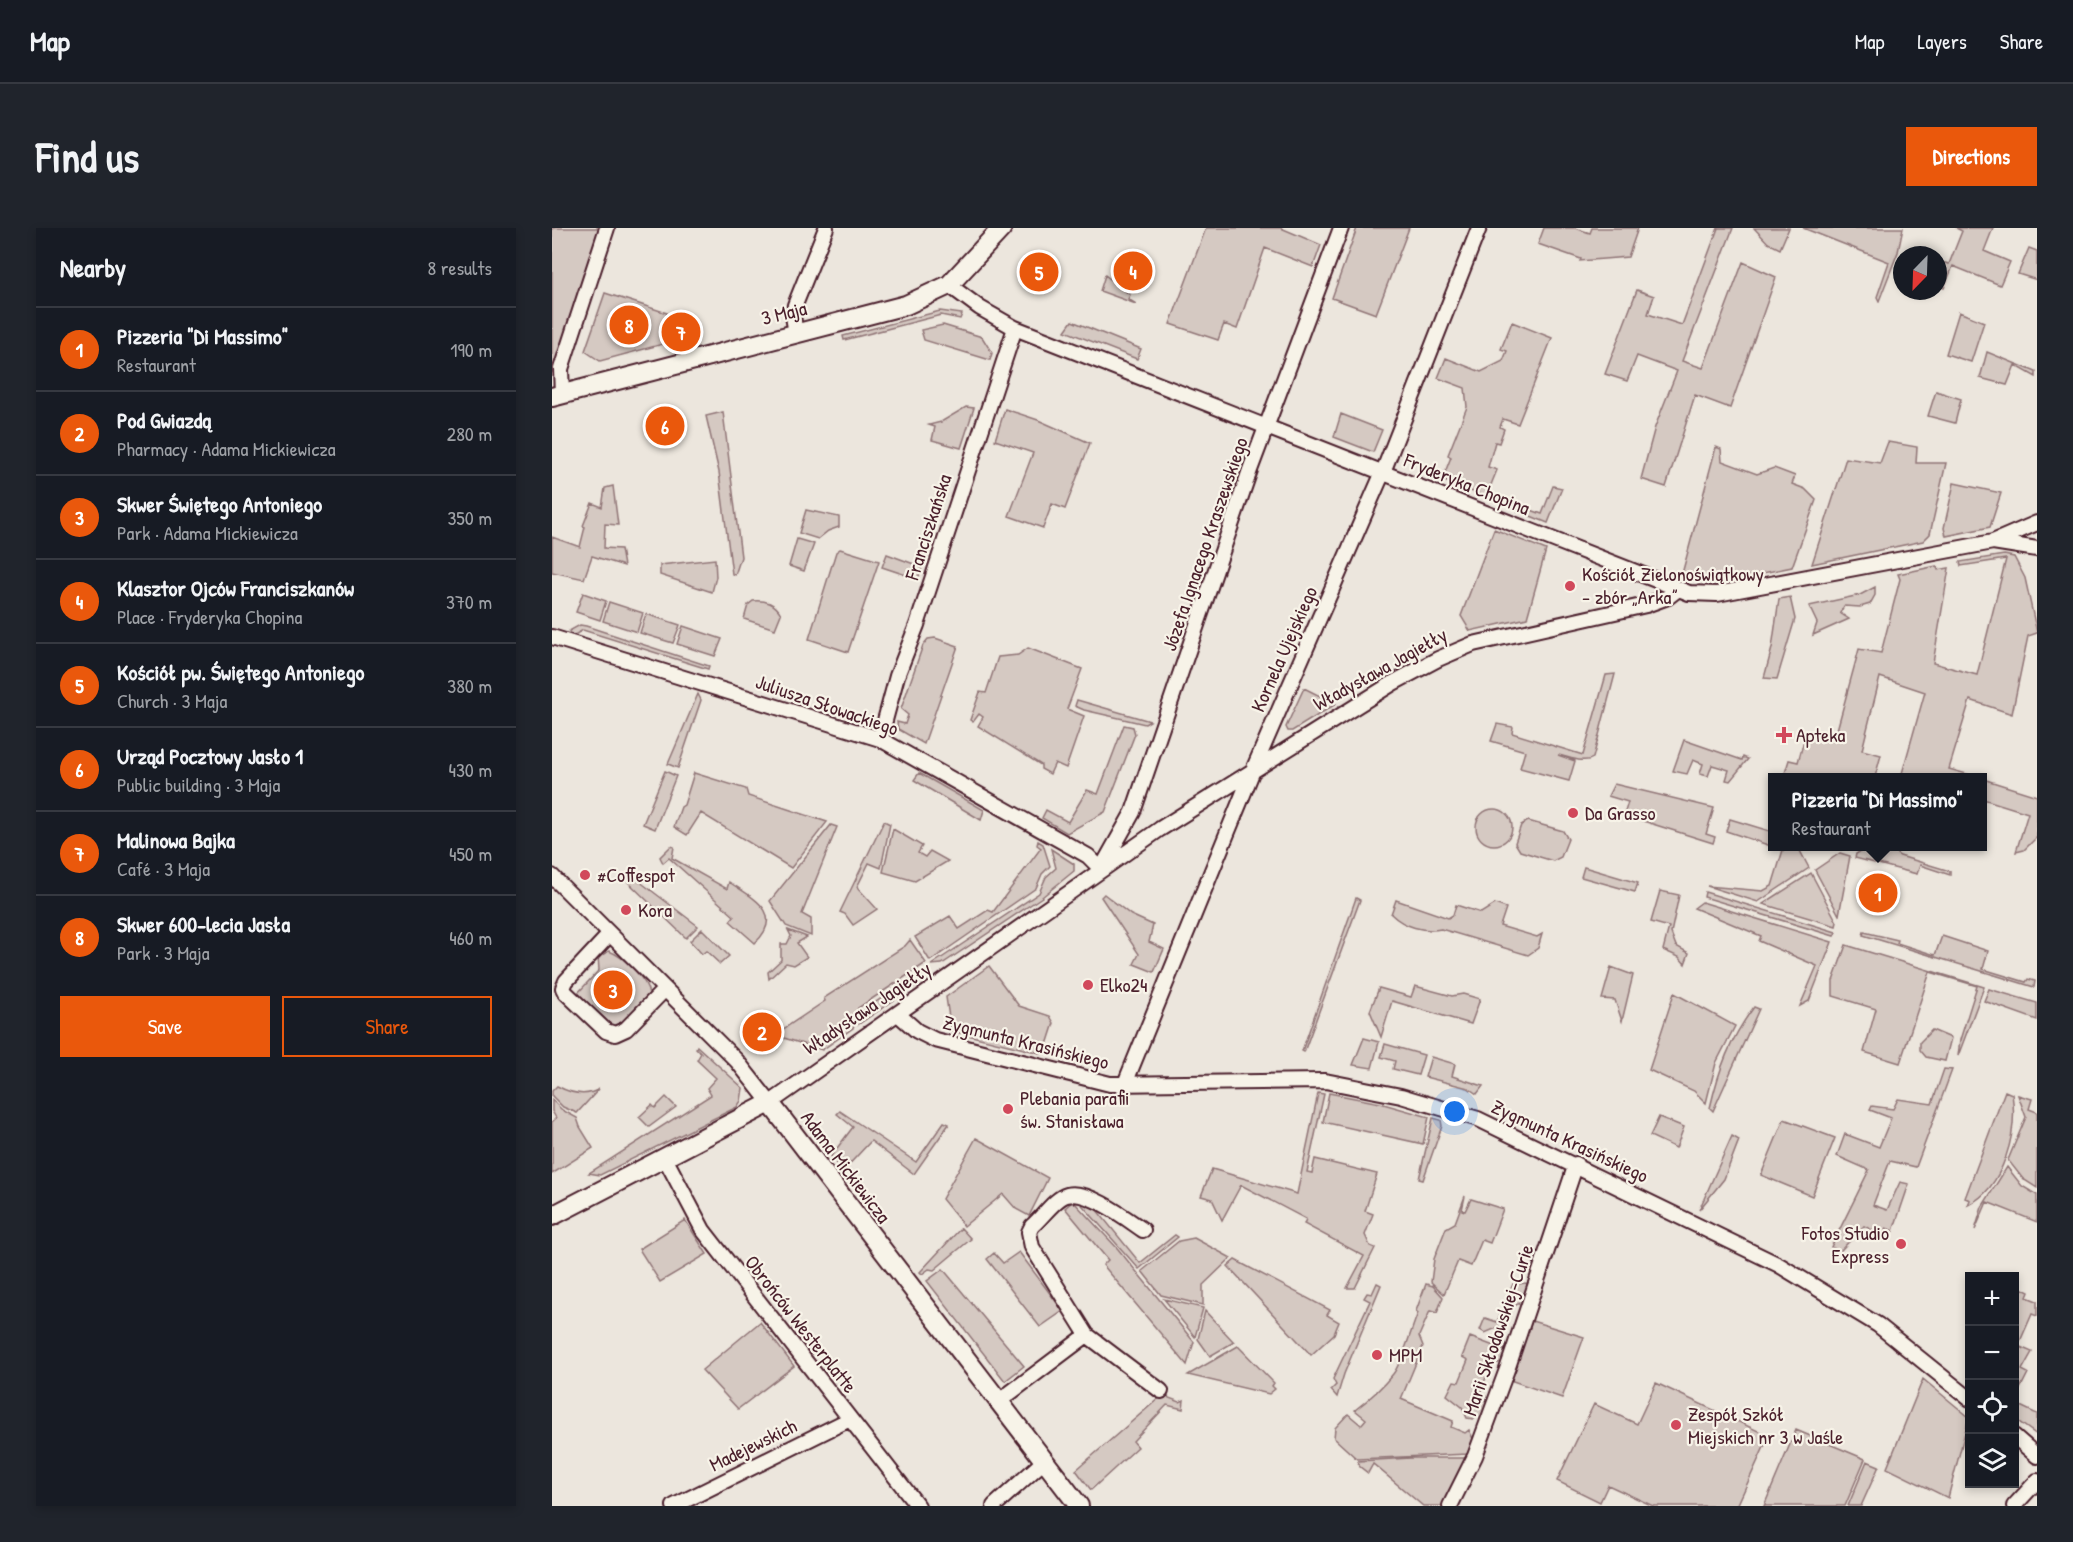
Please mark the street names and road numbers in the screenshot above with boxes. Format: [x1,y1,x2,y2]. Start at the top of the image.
street label: 3 Maja [758,294,810,331]
street label: Józefa Ignacego Kraszewskiego [1155,433,1254,654]
street label: Fryderyka Chopina [1399,446,1534,521]
street label: Franciszkańska [897,470,957,584]
street label: Kornela Ujejskiego [1244,582,1323,716]
street label: Władysława Jagiełły [1308,621,1452,717]
street label: Juliusza Słowackiego [752,667,902,742]
street label: Władysława Jagiełły [797,955,936,1060]
street label: Zygmunta Krasińskiego [940,1008,1112,1075]
street label: Zygmunta Krasińskiego [1487,1092,1653,1189]
street label: Adama Mickiewicza [795,1105,898,1229]
street label: Marii Skłodowskiej-Curie [1456,1241,1540,1419]
street label: Obrońców Westerplatte [739,1249,864,1398]
street label: Madejewskich [705,1412,801,1477]

